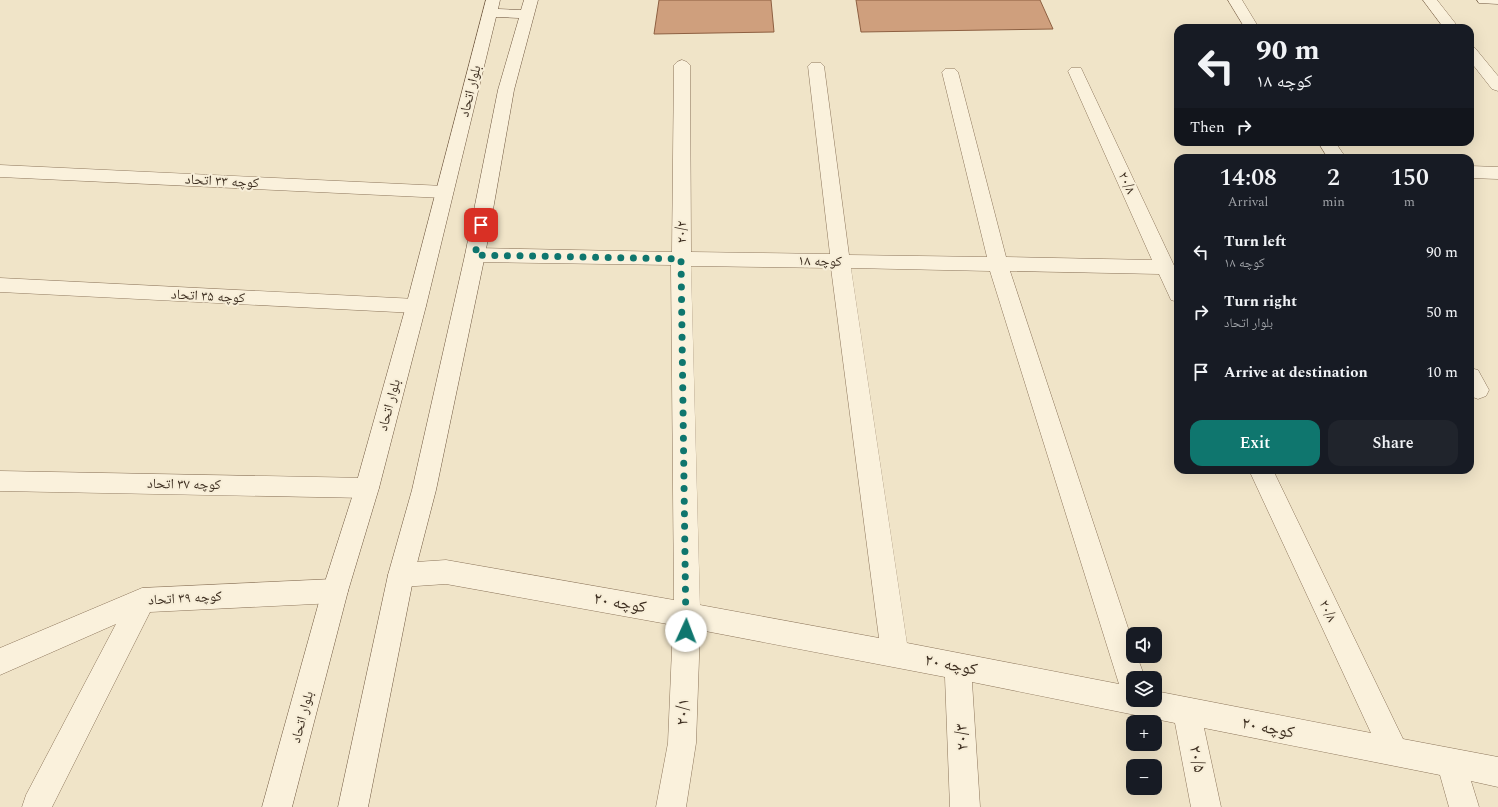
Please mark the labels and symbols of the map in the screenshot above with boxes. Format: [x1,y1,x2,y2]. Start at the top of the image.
street label: بلوار اتحاد [453,63,487,119]
street label: کوچه ۳۳ اتحاد [185,169,260,193]
street label: ۲۰/۸ [1113,169,1141,197]
pin [464,208,498,242]
street label: ۲۰/۲ [671,221,692,243]
street label: کوچه ۱۸ [798,250,842,272]
street label: کوچه ۳۵ اتحاد [171,284,246,308]
street label: بلوار اتحاد [372,377,406,433]
street label: کوچه ۳۷ اتحاد [147,473,221,495]
street label: کوچه ۳۹ اتحاد [148,586,223,610]
street label: کوچه ۲۰ [592,586,648,620]
street label: ۲۰/۸ [1314,596,1342,626]
position arrow [665,610,707,652]
street label: کوچه ۲۰ [922,647,980,683]
street label: بلوار اتحاد [285,689,319,745]
street label: ۲۰/۱ [669,698,697,726]
street label: کوچه ۲۰ [1239,710,1297,746]
street label: ۲۰/۳ [948,722,976,751]
street label: ۲۰/۵ [1182,743,1212,775]

